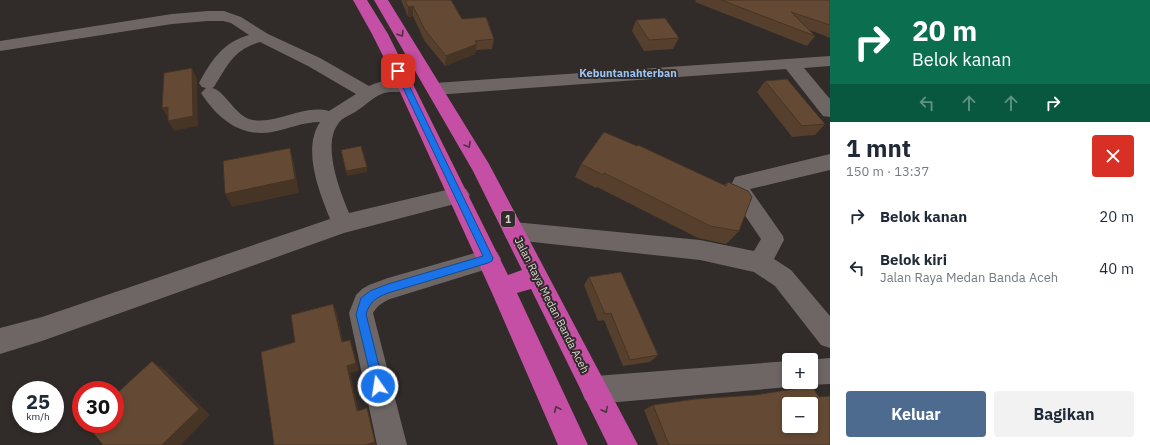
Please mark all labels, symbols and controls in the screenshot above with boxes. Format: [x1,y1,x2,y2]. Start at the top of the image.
text: 20 m [912,12,977,49]
icon: right [846,16,898,68]
one-way arrow [396,29,403,36]
text: Belok kanan [912,48,1011,71]
pin [381,54,415,88]
icon: arrive [387,60,409,82]
district label: Kebuntanahterban [579,66,677,80]
icon: left [916,92,938,114]
icon: ahead [958,92,980,114]
icon: ahead [1000,92,1022,114]
icon: right [1042,92,1064,114]
text: 1 mnt [846,132,911,164]
button: close [1092,135,1134,177]
one-way arrow [464,141,471,148]
text: 150 m · 13:37 [846,163,929,180]
icon: right [846,205,868,227]
text: Belok kanan [880,207,967,226]
text: 20 m [1099,207,1134,226]
road number: 1 [501,211,515,227]
street label: Jalan Raya Medan Banda Aceh [512,235,592,375]
text: Belok kiri [880,250,947,269]
icon: left [846,257,868,279]
text: 40 m [1099,259,1134,278]
text: Jalan Raya Medan Banda Aceh [880,269,1058,286]
map controls [782,353,818,433]
button: + [782,353,818,389]
position arrow [357,365,399,407]
speed limit sign: 30 [72,381,124,433]
text: 25 [26,388,50,415]
button: Keluar [846,391,986,437]
button: Bagikan [994,391,1134,437]
button: − [782,397,818,433]
one-way arrow [600,405,608,413]
one-way arrow [554,406,562,413]
text: km/h [26,410,50,423]

